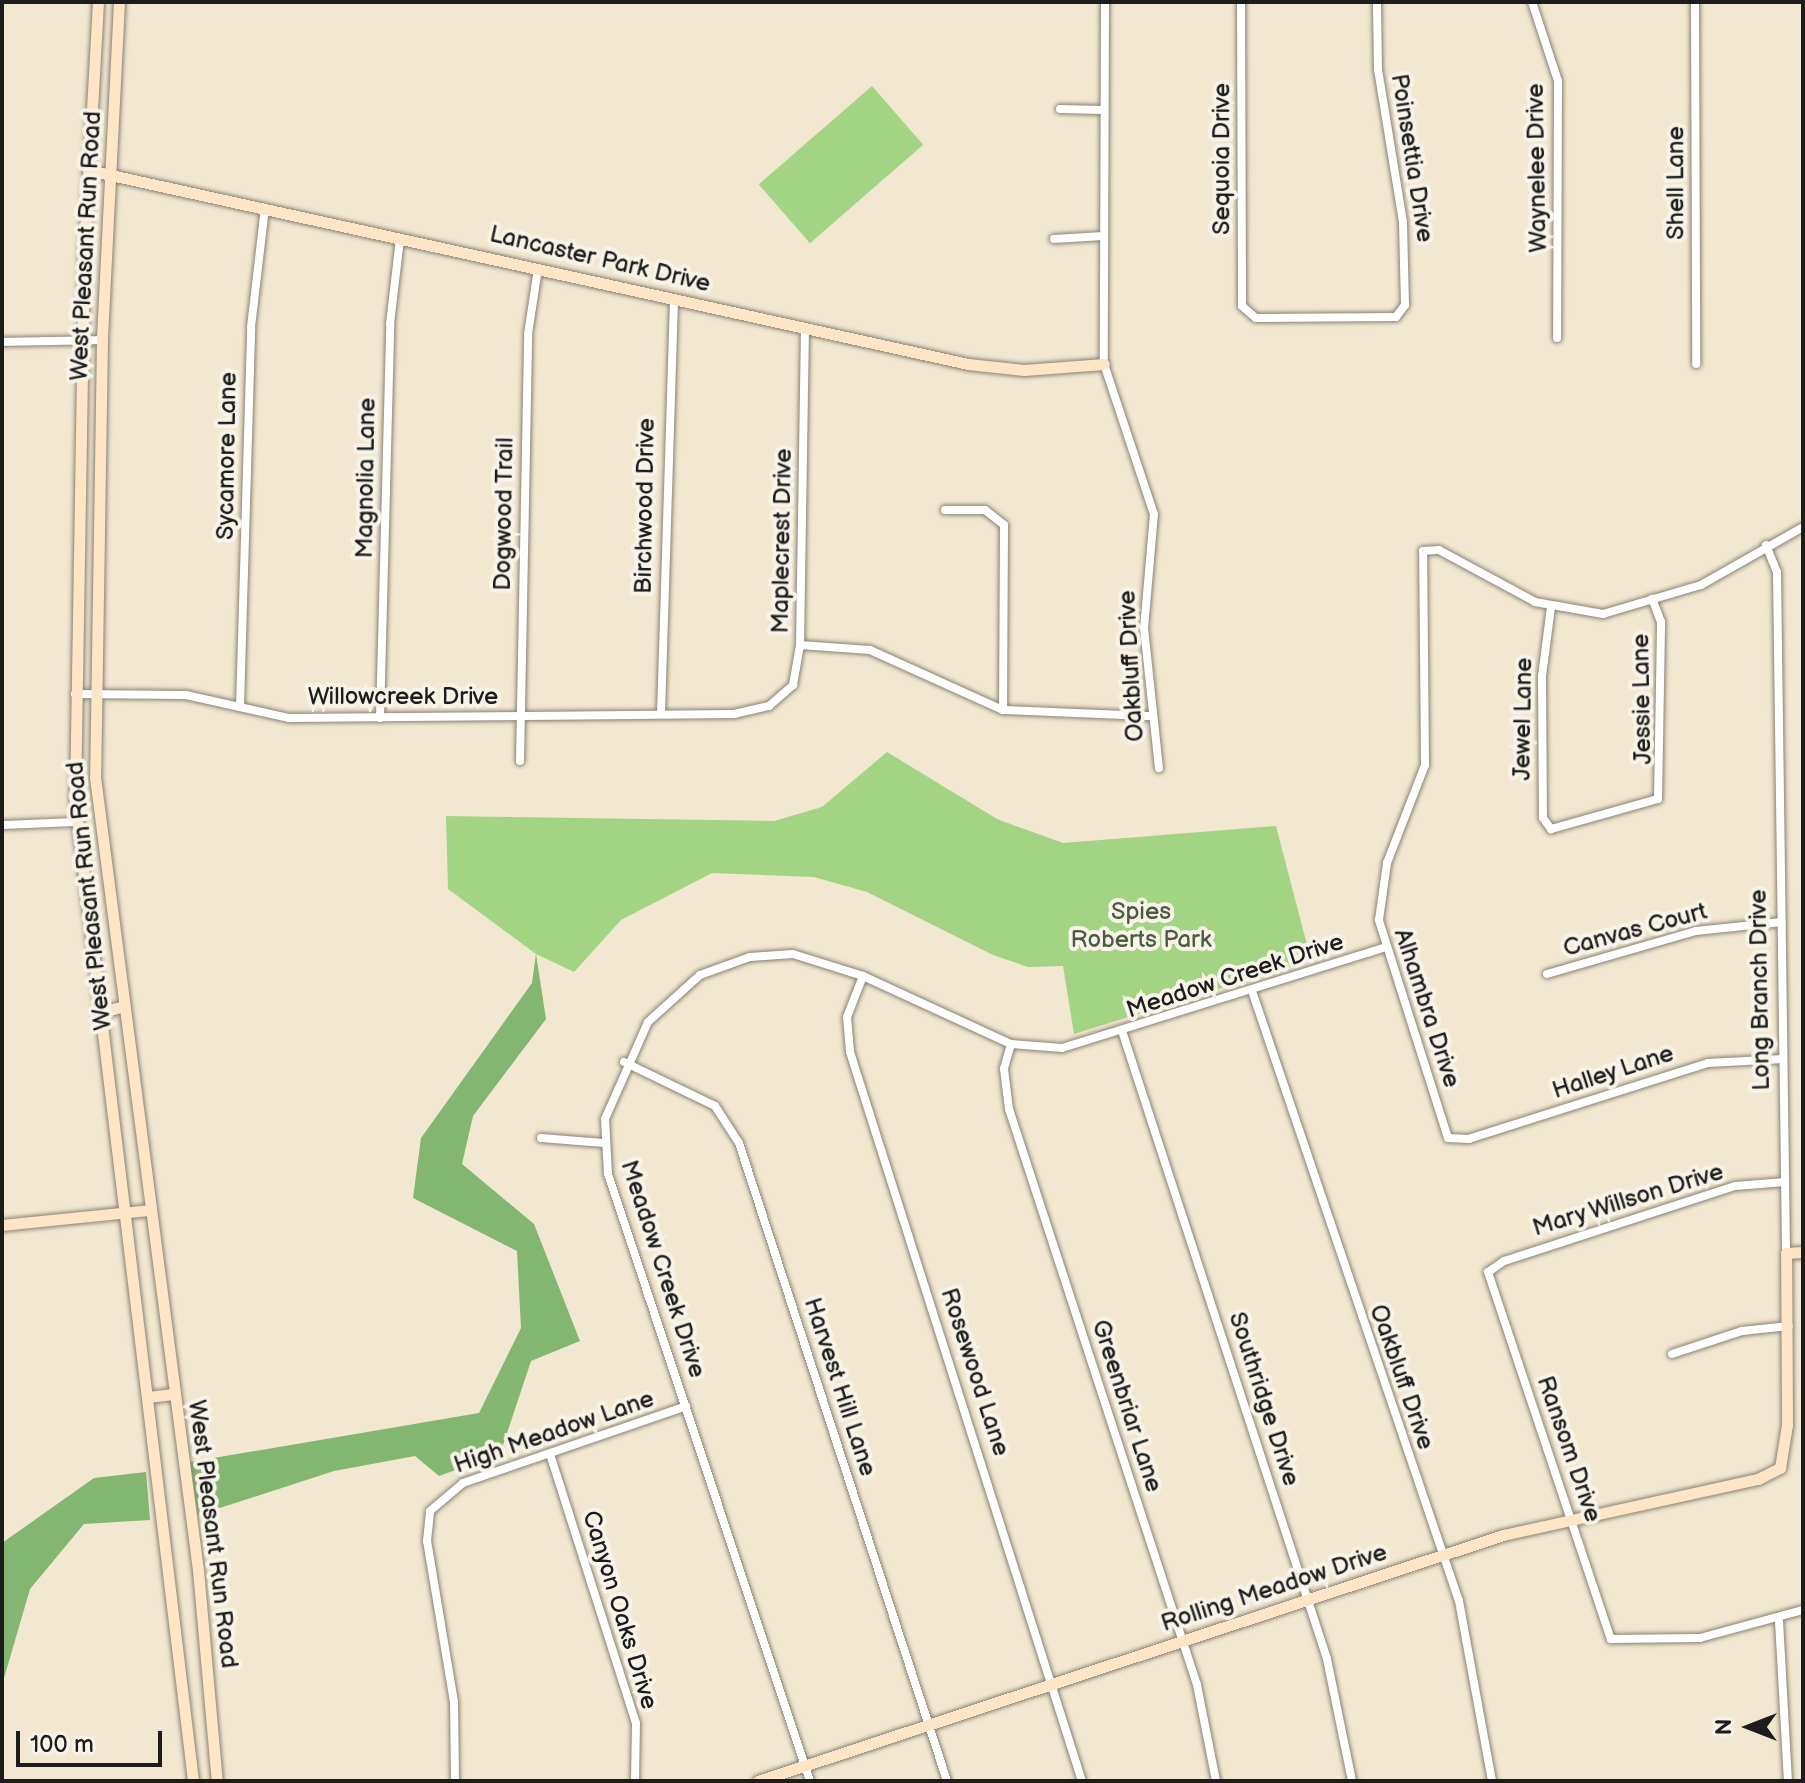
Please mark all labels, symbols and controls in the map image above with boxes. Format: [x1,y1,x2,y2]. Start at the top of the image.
street label: Poinsettia Drive [1384,72,1440,244]
street label: Sequoia Drive [1208,83,1236,235]
street label: Waynelee Drive [1521,83,1553,253]
street label: West Pleasant Run Road [65,110,107,382]
street label: Shell Lane [1662,126,1690,240]
street label: Lancaster Park Drive [487,220,713,298]
street label: Sycamore Lane [211,372,243,540]
street label: Magnolia Lane [350,397,382,559]
street label: Birchwood Drive [629,418,661,594]
street label: Dogwood Trail [488,437,520,591]
street label: Maplecrest Drive [766,448,798,634]
street label: Oakbluff Drive [1113,590,1149,742]
street label: Jessie Lane [1626,633,1658,765]
street label: Jewel Lane [1508,657,1538,781]
street label: Willowcreek Drive [308,683,498,711]
street label: West Pleasant Run Road [61,760,117,1032]
street label: Long Branch Drive [1744,889,1776,1091]
street label: Canvas Court [1560,897,1710,963]
park label: Spies Roberts Park [1071,898,1211,954]
street label: Alhambra Drive [1388,925,1466,1091]
street label: Meadow Creek Drive [1123,927,1347,1025]
street label: Halley Lane [1548,1039,1678,1105]
street label: Meadow Creek Drive [614,1157,712,1381]
street label: Mary Willson Drive [1528,1157,1728,1243]
street label: Rosewood Lane [934,1284,1016,1460]
street label: Harvest Hill Lane [798,1294,882,1480]
street label: Oakbluff Drive [1364,1301,1440,1453]
street label: Southridge Drive [1222,1308,1306,1490]
street label: Greenbriar Lane [1086,1316,1168,1496]
street label: Ransom Drive [1531,1372,1607,1526]
street label: High Meadow Lane [450,1384,658,1480]
street label: West Pleasant Run Road [182,1398,244,1670]
street label: Canyon Oaks Drive [576,1507,664,1713]
street label: Rolling Meadow Drive [1157,1538,1391,1638]
north arrow [1709,1687,1789,1767]
scale bar [20,1715,166,1765]
text: N [1711,1719,1738,1735]
text: 100 m [30,1730,94,1759]

